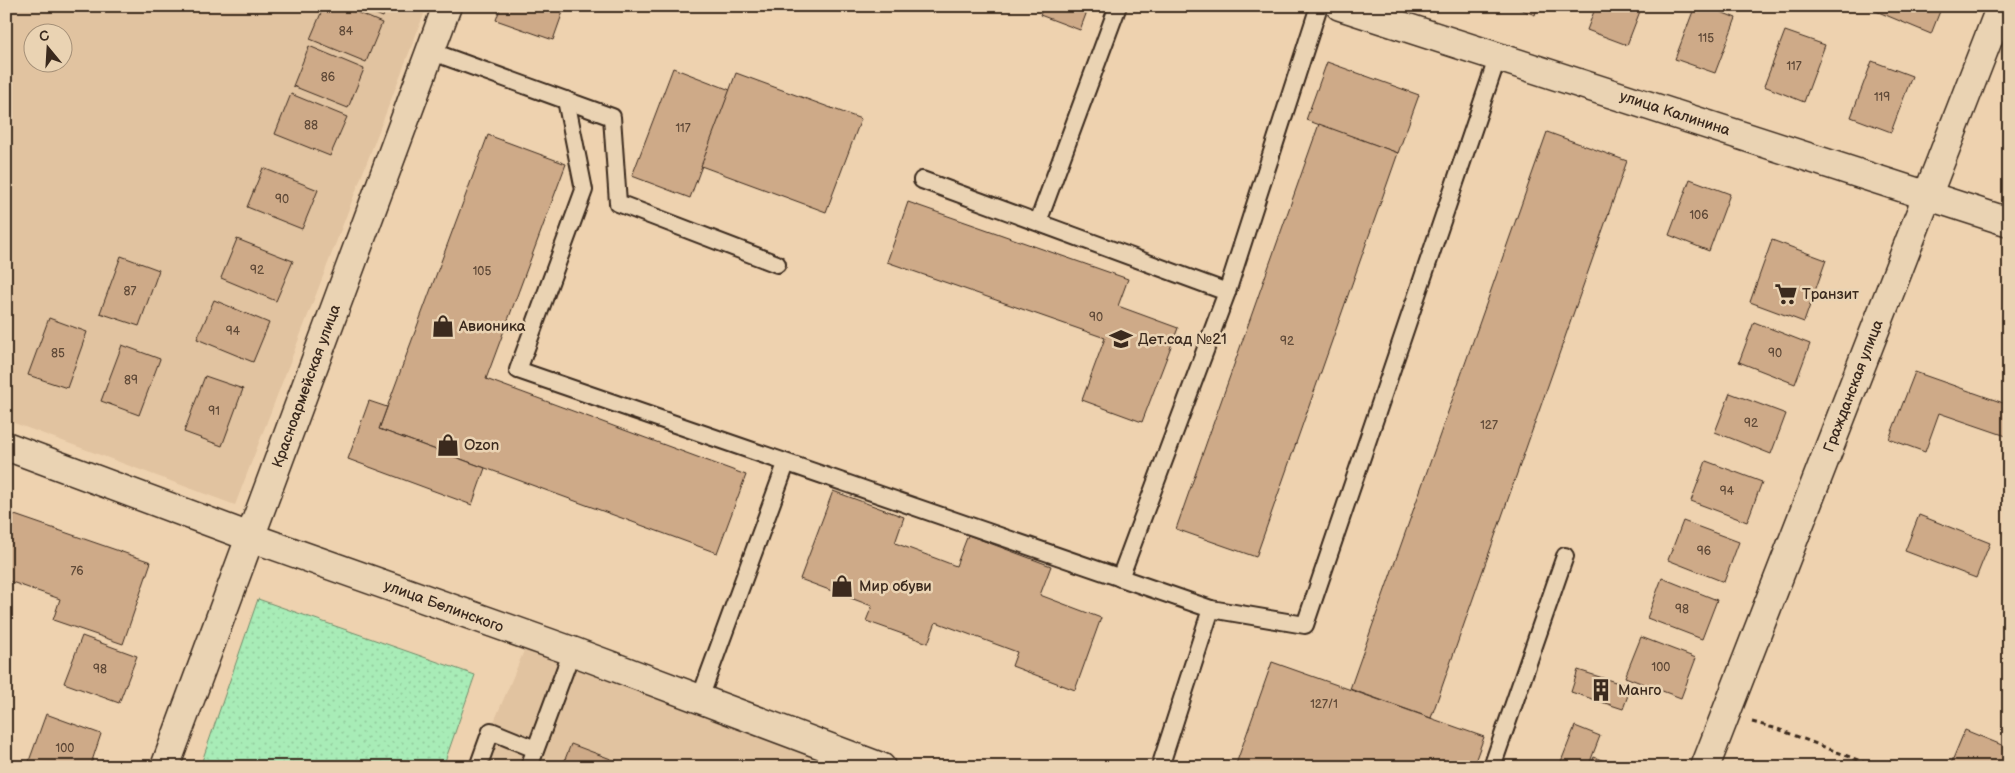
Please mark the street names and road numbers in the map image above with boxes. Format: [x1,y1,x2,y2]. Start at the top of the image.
street label: улица Калинина [1617,87,1733,140]
street label: Красноармейская улица [268,302,345,471]
street label: Гражданская улица [1819,317,1888,455]
street label: улица Белинского [381,576,506,637]

